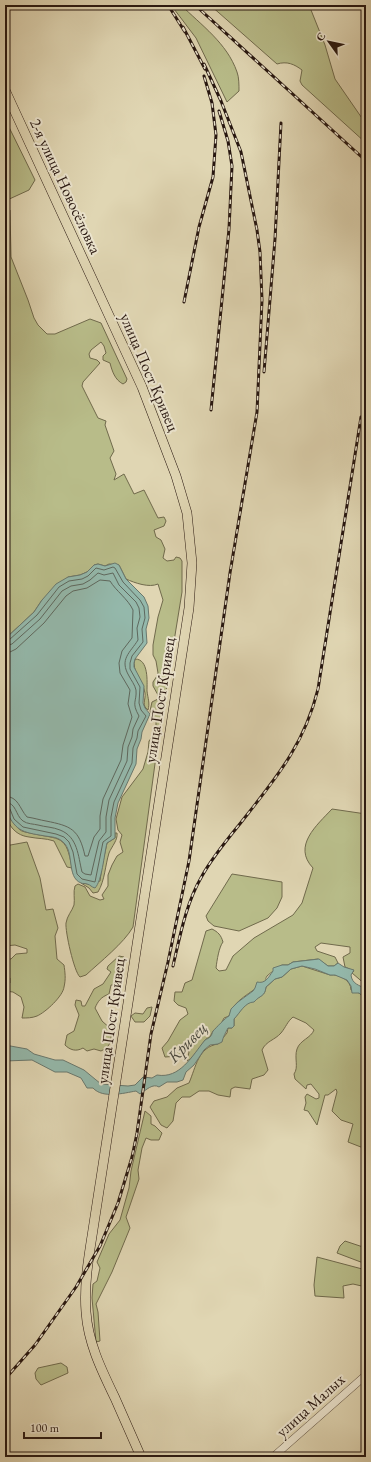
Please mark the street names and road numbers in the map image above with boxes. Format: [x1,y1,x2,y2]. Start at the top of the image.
street label: 2-я улица Новосёловка [25,115,106,258]
street label: улица Пост Кривец [115,310,184,435]
street label: улица Пост Кривец [139,635,180,764]
street label: улица Пост Кривец [91,956,130,1085]
street label: улица Малых [272,1369,349,1442]

